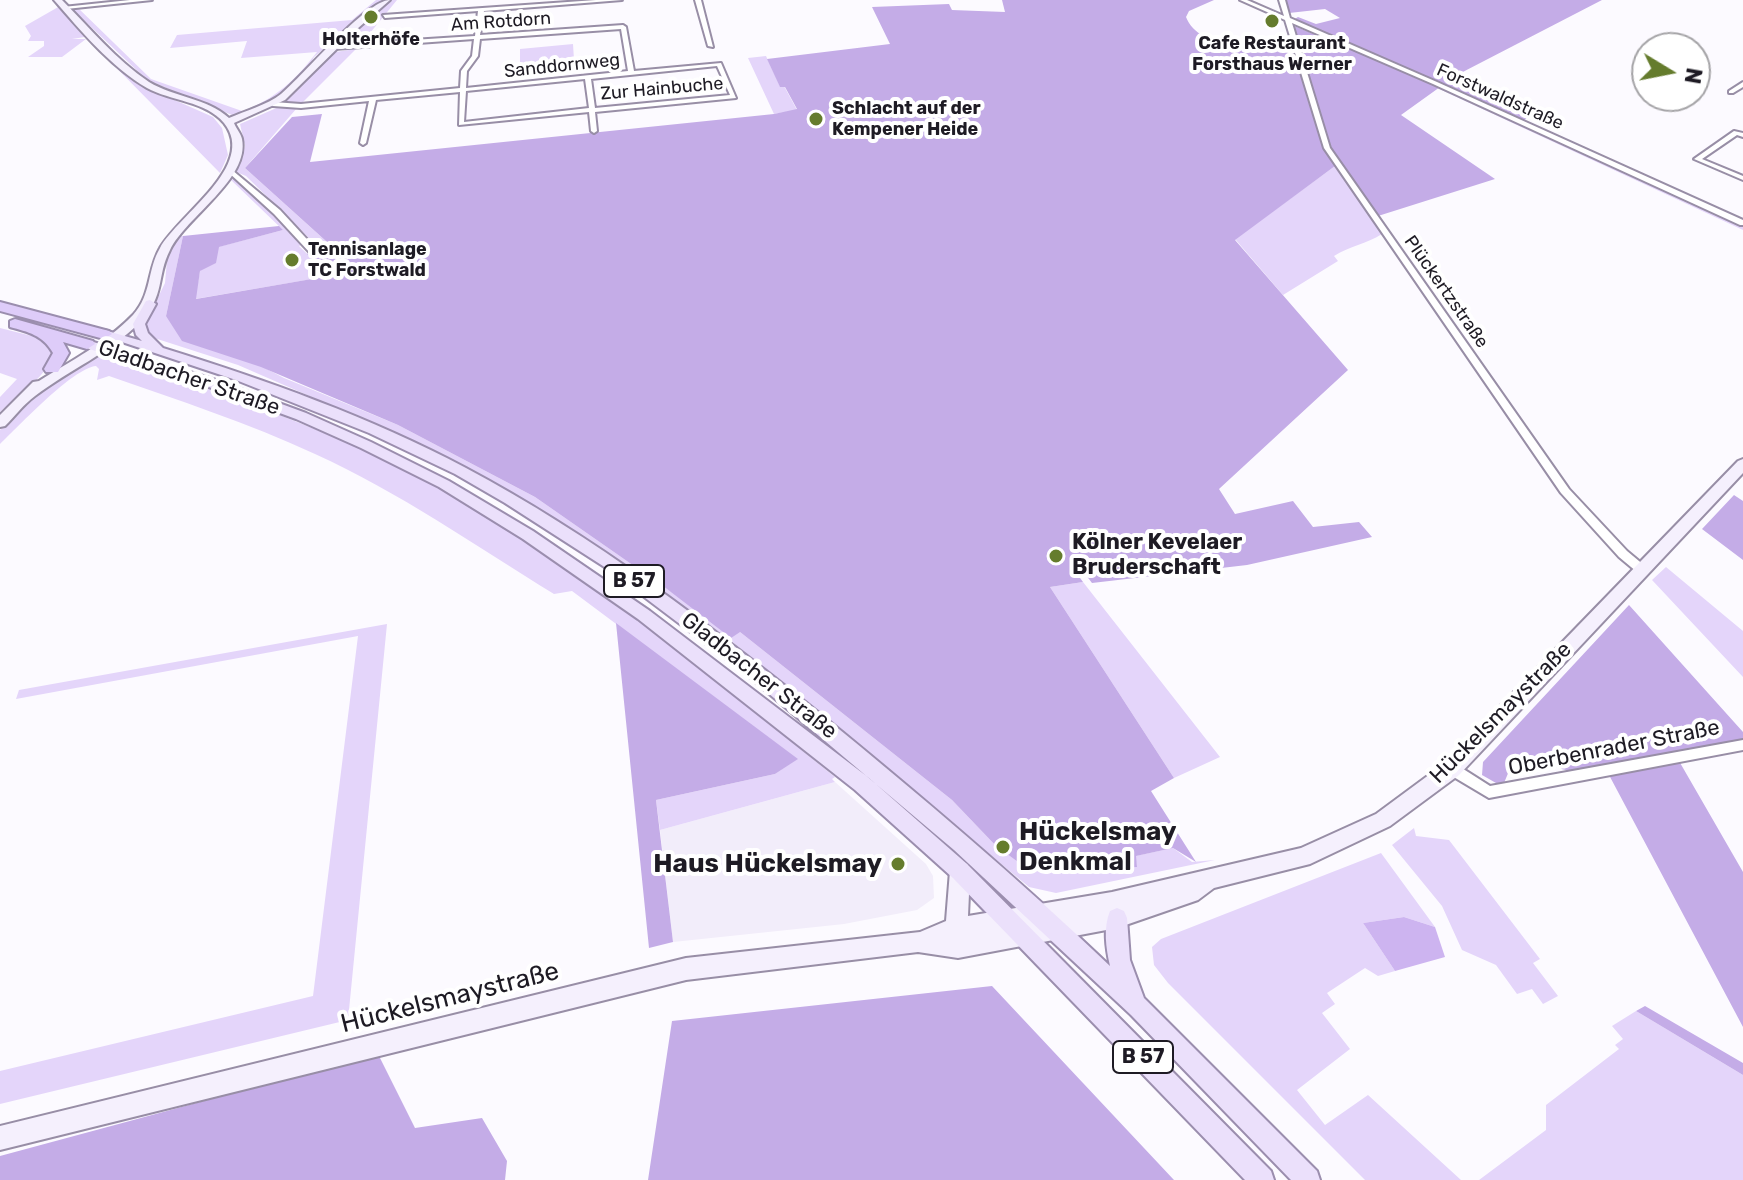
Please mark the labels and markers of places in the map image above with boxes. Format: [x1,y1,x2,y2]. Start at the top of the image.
marker: Holterhöfe [362,8,380,26]
marker: Cafe Restaurant Forsthaus Werner [1263,12,1281,30]
place label: Holterhöfe [322,29,420,51]
place label: Cafe Restaurant Forsthaus Werner [1192,33,1352,76]
place label: Schlacht auf der Kempener Heide [832,98,981,140]
marker: Schlacht auf der Kempener Heide [807,110,825,128]
place label: Tennisanlage TC Forstwald [308,239,427,282]
marker: Tennisanlage TC Forstwald [283,251,301,269]
place label: Kölner Kevelaer Bruderschaft [1072,530,1242,582]
marker: Kölner Kevelaer Bruderschaft [1047,547,1065,565]
place label: Hückelsmay Denkmal [1019,816,1176,878]
marker: Hückelsmay Denkmal [994,838,1012,856]
place label: Haus Hückelsmay [653,848,882,880]
marker: Haus Hückelsmay [889,855,907,873]

